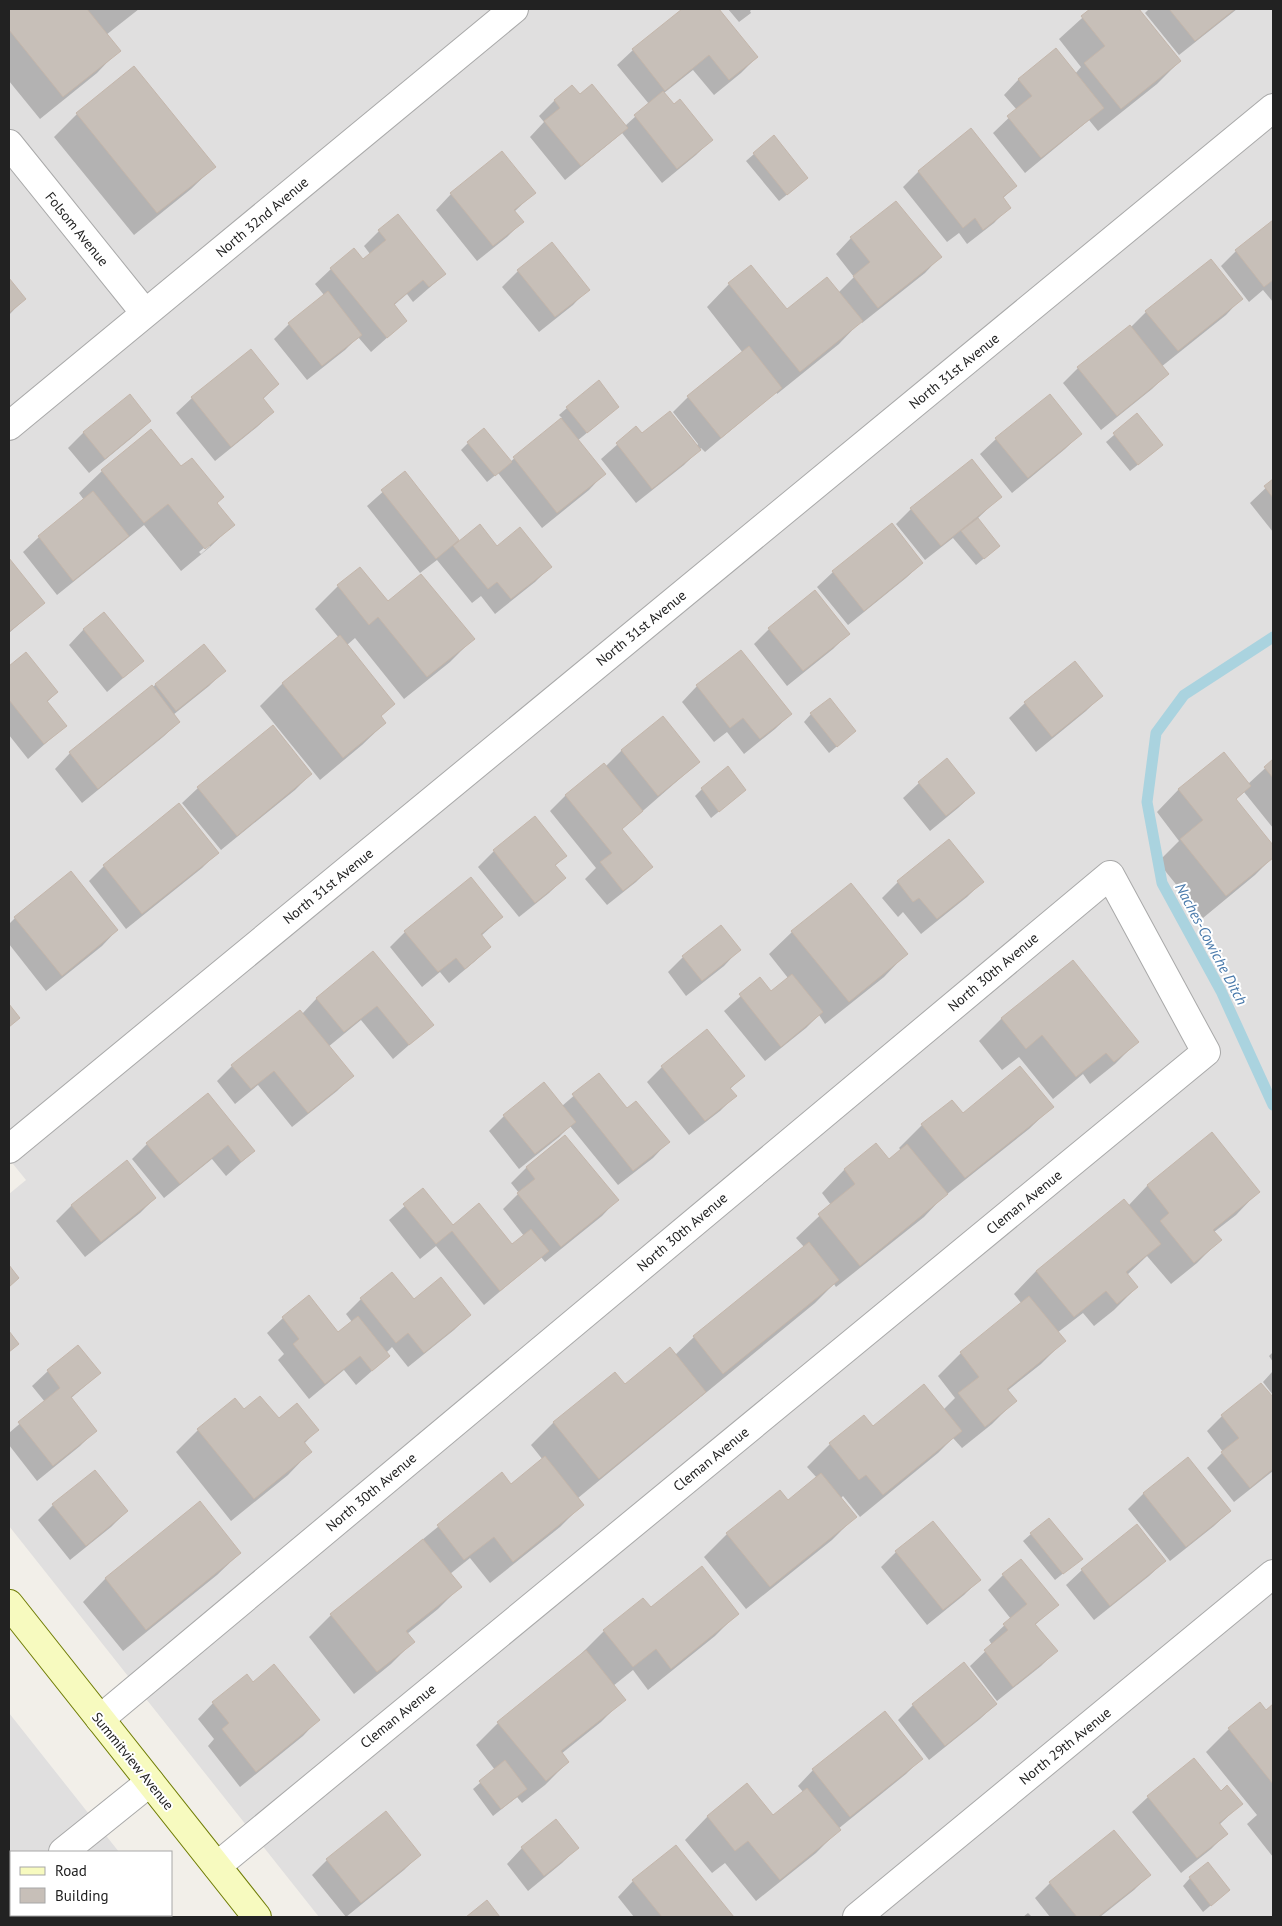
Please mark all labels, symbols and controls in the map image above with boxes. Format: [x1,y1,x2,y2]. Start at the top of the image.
street label: North 32nd Avenue [212,173,312,261]
street label: Folsom Avenue [41,188,113,270]
street label: North 31st Avenue [905,329,1003,413]
street label: North 31st Avenue [592,586,690,670]
street label: North 31st Avenue [279,844,377,928]
water label: Naches-Cowiche Ditch [1171,879,1252,1008]
street label: North 30th Avenue [944,929,1042,1015]
street label: Cleman Avenue [983,1166,1065,1238]
street label: North 30th Avenue [633,1189,731,1275]
street label: Cleman Avenue [670,1423,752,1495]
street label: North 30th Avenue [322,1449,420,1535]
street label: Cleman Avenue [357,1680,439,1752]
street label: North 29th Avenue [1015,1703,1115,1789]
street label: Summitview Avenue [88,1708,178,1814]
legend [10,1851,172,1916]
text: Road [55,1861,87,1880]
text: Building [55,1886,109,1905]

